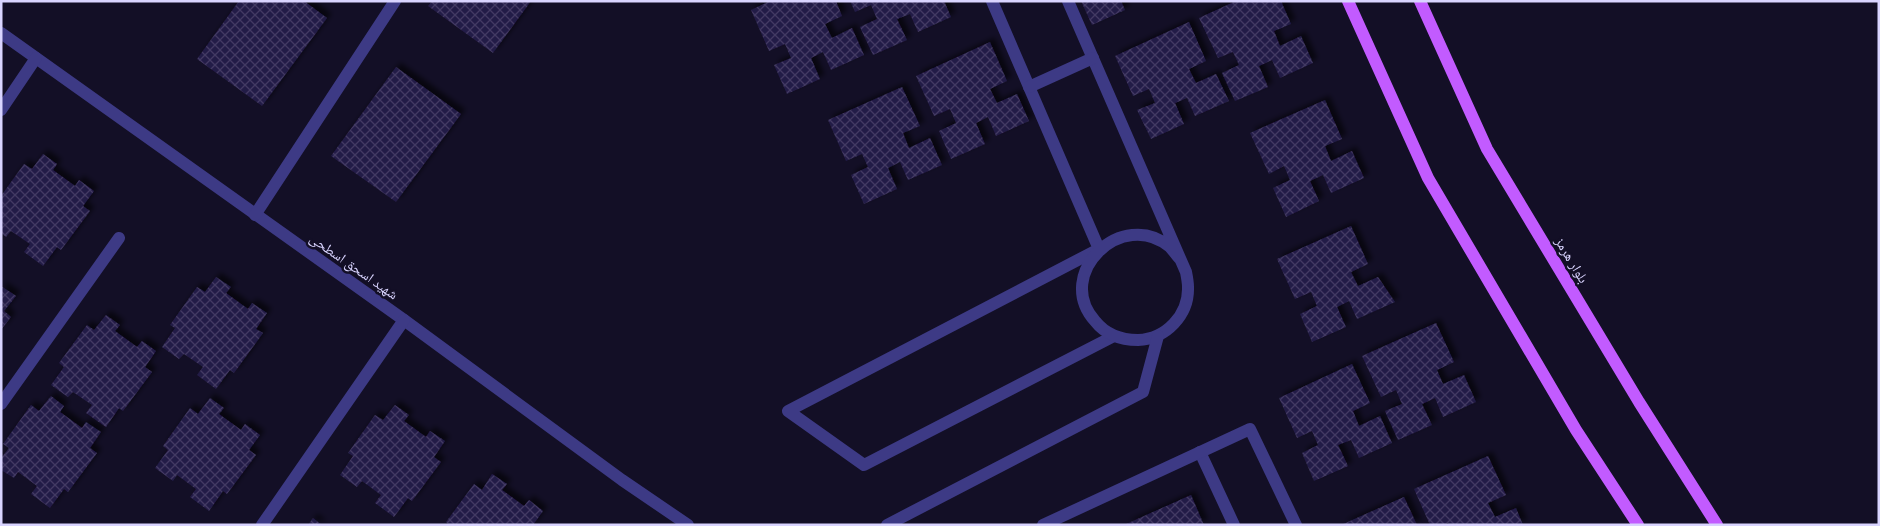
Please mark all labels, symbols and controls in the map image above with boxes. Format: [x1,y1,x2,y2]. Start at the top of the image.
street label: شهید اسحق اسطحی [306,230,401,304]
street label: بلوار هرمز [1550,234,1591,287]

